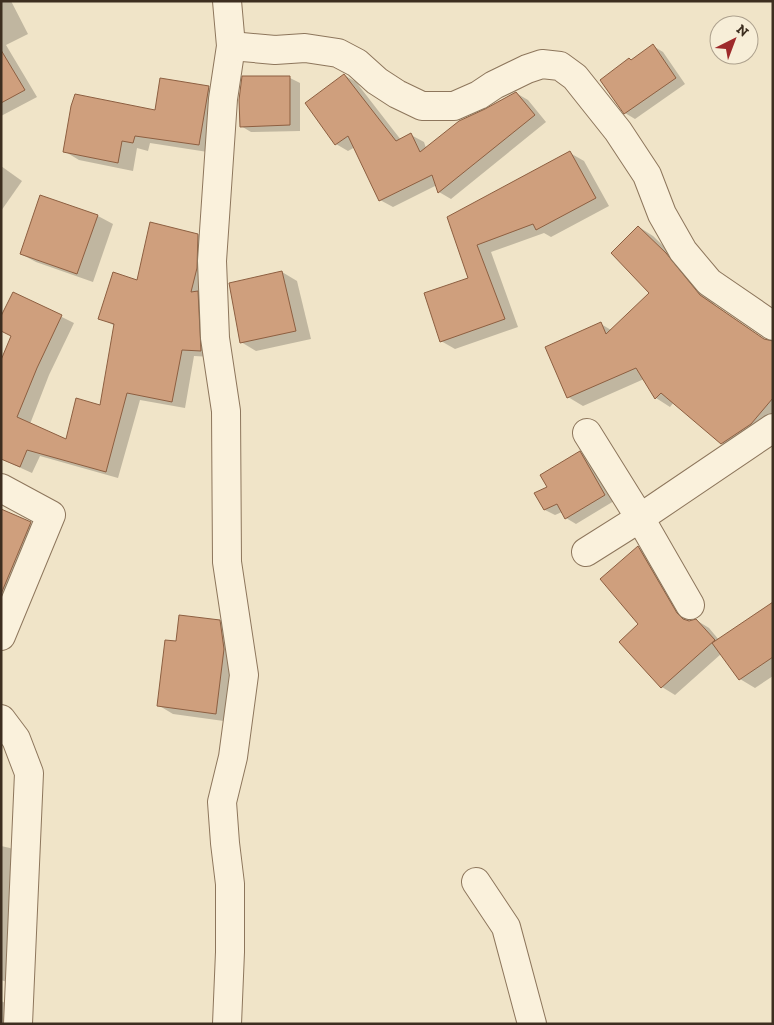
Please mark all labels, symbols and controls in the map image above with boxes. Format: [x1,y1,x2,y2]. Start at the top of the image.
north arrow [709,15,759,65]
text: N [733,21,752,41]

